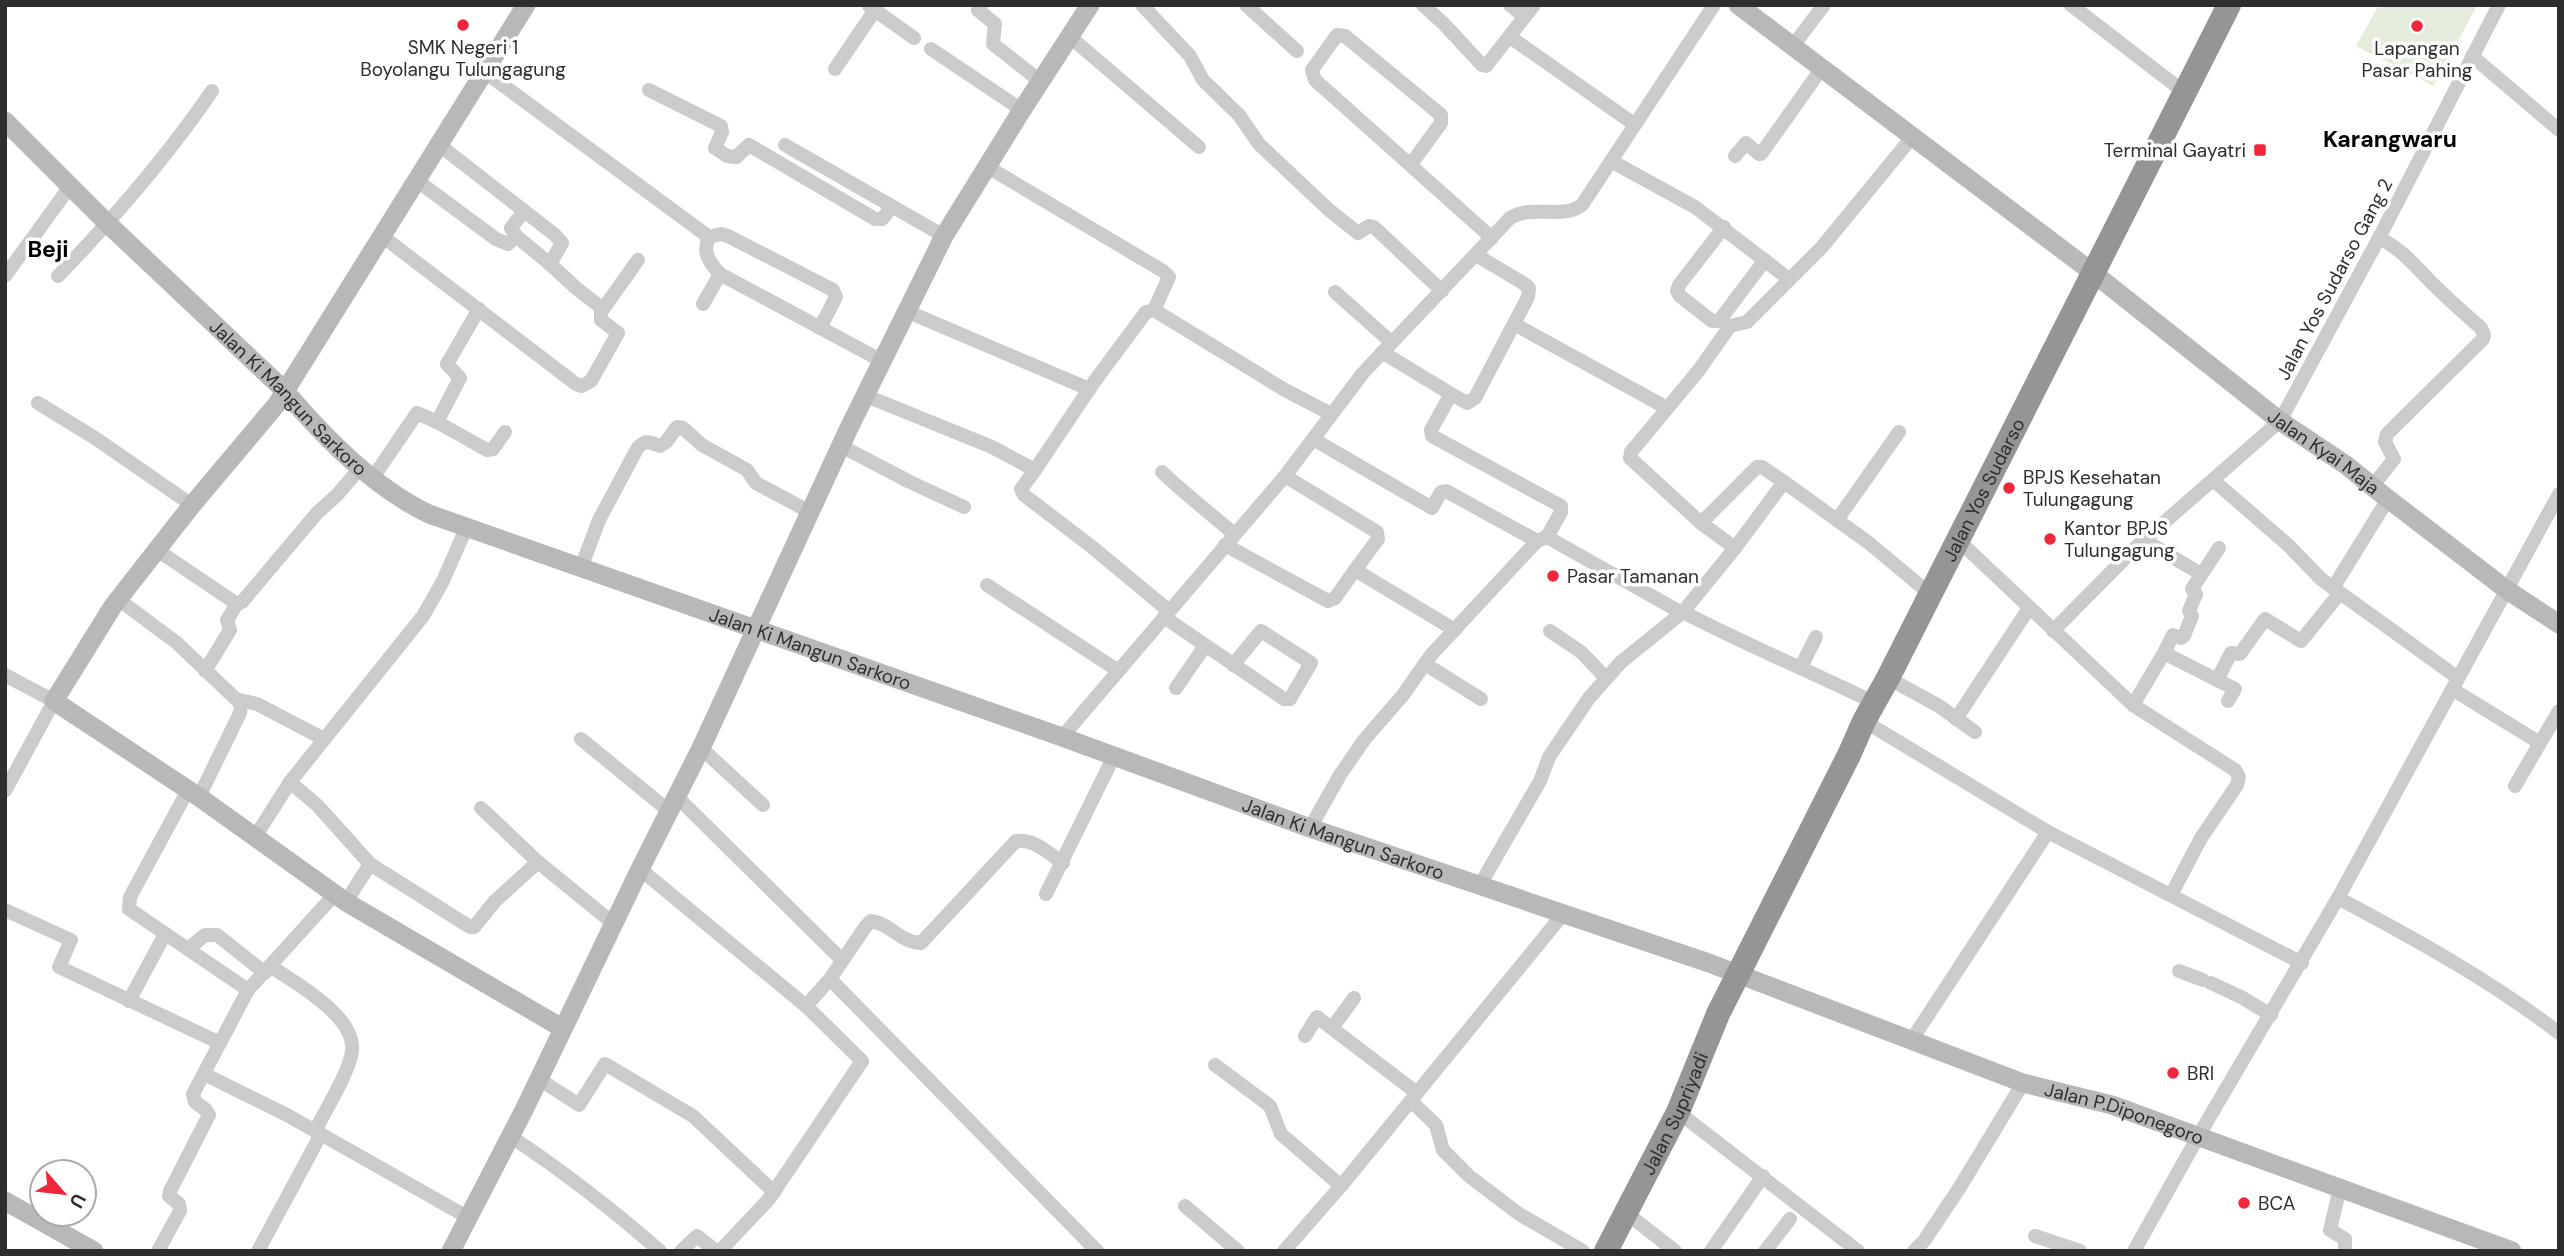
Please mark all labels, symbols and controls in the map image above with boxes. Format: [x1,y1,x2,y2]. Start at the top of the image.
marker: SMK Negeri 1 Boyolangu Tulungagung [455,17,471,33]
marker: Lapangan Pasar Pahing [2409,18,2425,34]
place label: SMK Negeri 1 Boyolangu Tulungagung [360,35,566,82]
place label: Lapangan Pasar Pahing [2362,36,2473,83]
district label: Karangwaru [2323,124,2457,154]
place label: Terminal Gayatri [2104,138,2246,163]
marker: Terminal Gayatri [2252,142,2268,158]
street label: Jalan Yos Sudarso Gang 2 [2271,174,2398,384]
district label: Beji [27,234,69,264]
street label: Jalan Ki Mangun Sarkoro [204,314,372,481]
street label: Jalan Kyai Maja [2262,404,2385,500]
street label: Jalan Yos Sudarso [1937,414,2031,566]
place label: BPJS Kesehatan Tulungagung [2023,465,2161,512]
marker: BPJS Kesehatan Tulungagung [2001,480,2017,496]
place label: Kantor BPJS Tulungagung [2064,516,2175,563]
marker: Kantor BPJS Tulungagung [2042,531,2058,547]
place label: Pasar Tamanan [1567,564,1699,589]
marker: Pasar Tamanan [1545,568,1561,584]
street label: Jalan Ki Mangun Sarkoro [706,602,914,696]
street label: Jalan Ki Mangun Sarkoro [1239,792,1448,886]
street label: Jalan Supriyadi [1636,1048,1714,1179]
place label: BRI [2187,1061,2214,1086]
marker: BRI [2165,1065,2181,1081]
street label: Jalan P.Diponegoro [2042,1077,2207,1150]
north arrow [28,1158,98,1228]
text: U [63,1189,92,1212]
place label: BCA [2258,1191,2296,1216]
marker: BCA [2236,1195,2252,1211]

